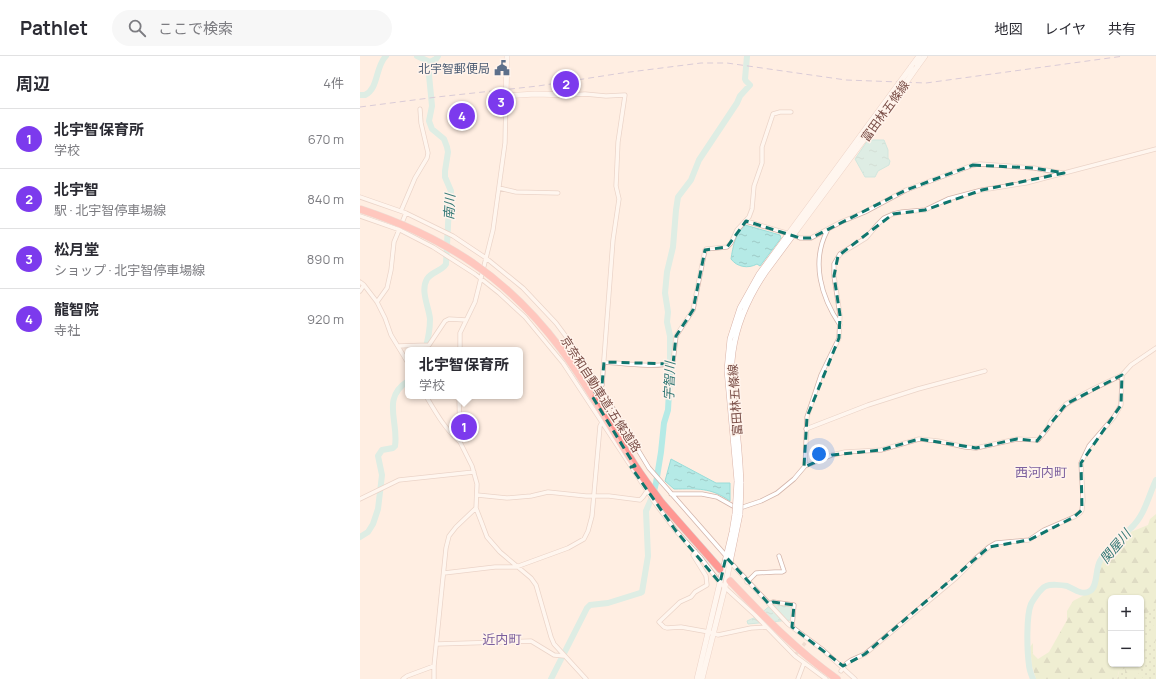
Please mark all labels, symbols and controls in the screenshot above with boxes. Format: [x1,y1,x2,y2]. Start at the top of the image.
search box [112,10,392,46]
text: Pathlet [20,15,88,41]
icon: search [126,17,148,39]
text: ここで検索 [158,18,233,39]
text: 地図 [994,19,1022,38]
text: レイヤ [1044,19,1086,38]
text: 共有 [1108,19,1136,38]
public building icon: 北宇智郵便局 [493,59,511,77]
place label: 北宇智郵便局 [418,60,490,77]
pin: 2 [553,69,579,99]
text: 周辺 [16,72,50,95]
text: 4件 [323,74,344,92]
street label: 富田林五條線 [857,77,913,145]
pin: 3 [488,87,514,117]
pin: 4 [449,101,475,131]
text: 北宇智保育所 [54,119,144,140]
text: 1 [26,130,32,148]
text: 670 m [308,130,344,148]
text: 学校 [54,141,80,159]
text: 北宇智 [54,179,99,200]
text: 2 [25,190,33,208]
text: 840 m [307,190,344,208]
water label: 南川 [439,192,459,220]
text: 駅 · 北宇智停車場線 [54,201,166,219]
text: 松月堂 [54,239,99,260]
text: 3 [25,250,33,268]
text: 890 m [307,250,344,268]
text: ショップ · 北宇智停車場線 [54,261,205,279]
text: 龍智院 [54,299,99,320]
text: 4 [25,310,33,328]
text: 920 m [307,310,344,328]
text: 寺社 [54,321,80,339]
street label: 京奈和自動車道;五條道路 [557,332,645,456]
popup [405,347,523,399]
text: 北宇智保育所 [419,354,509,375]
water label: 宇智川 [659,359,679,401]
street label: 富田林五條線 [724,363,746,437]
text: 学校 [419,376,445,394]
pin: 1 [451,412,477,442]
your location [809,444,829,464]
district label: 西河内町 [1015,463,1067,481]
water label: 関屋川 [1096,524,1136,567]
map controls [1108,595,1144,667]
button: + [1108,595,1144,631]
district label: 近内町 [482,630,522,648]
button: − [1108,631,1144,667]

